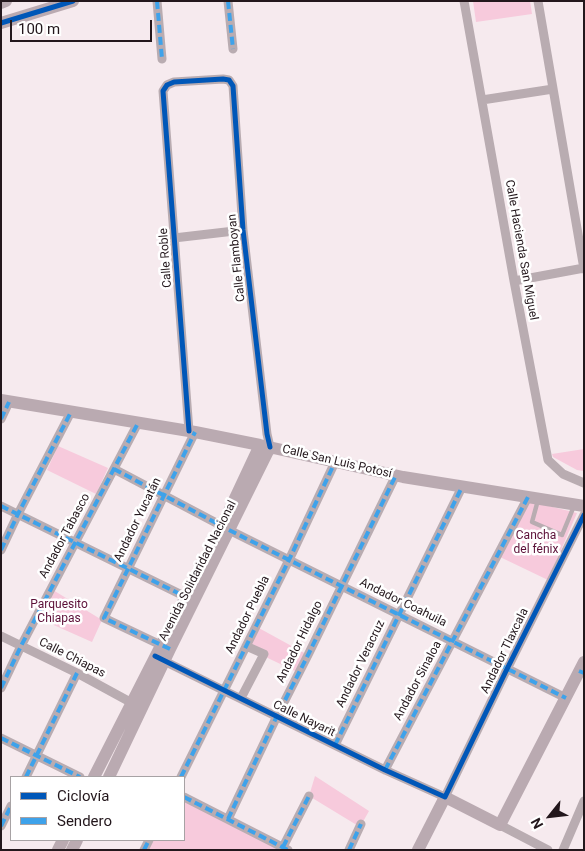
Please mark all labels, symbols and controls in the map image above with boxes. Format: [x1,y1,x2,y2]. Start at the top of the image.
scale bar [12,10,155,42]
text: 100 m [18,20,60,38]
street label: Calle Hacienda San Miguel [502,179,540,321]
street label: Calle Flamboyan [225,213,249,303]
street label: Calle Roble [157,228,175,288]
street label: Calle San Luis Potosí [281,442,393,482]
street label: Andador Yucatán [111,476,165,564]
street label: Andador Tabasco [37,491,93,581]
street label: Avenida Solidaridad Nacional [156,498,240,644]
park label: Cancha del fénix [514,529,558,557]
street label: Andador Puebla [223,574,273,656]
street label: Andador Coahuila [357,576,449,630]
park label: Parquesito Chiapas [30,598,88,626]
street label: Andador Hidalgo [274,599,326,685]
street label: Andador Tlaxcala [478,606,532,696]
street label: Andador Veracruz [334,618,388,710]
street label: Calle Chiapas [36,635,108,681]
street label: Andador Sinaloa [391,639,445,723]
street label: Calle Nayarit [270,698,338,740]
legend [10,776,185,841]
text: Ciclovía [57,787,110,805]
north arrow [525,791,575,841]
text: Sendero [57,812,112,830]
text: N [527,815,546,831]

